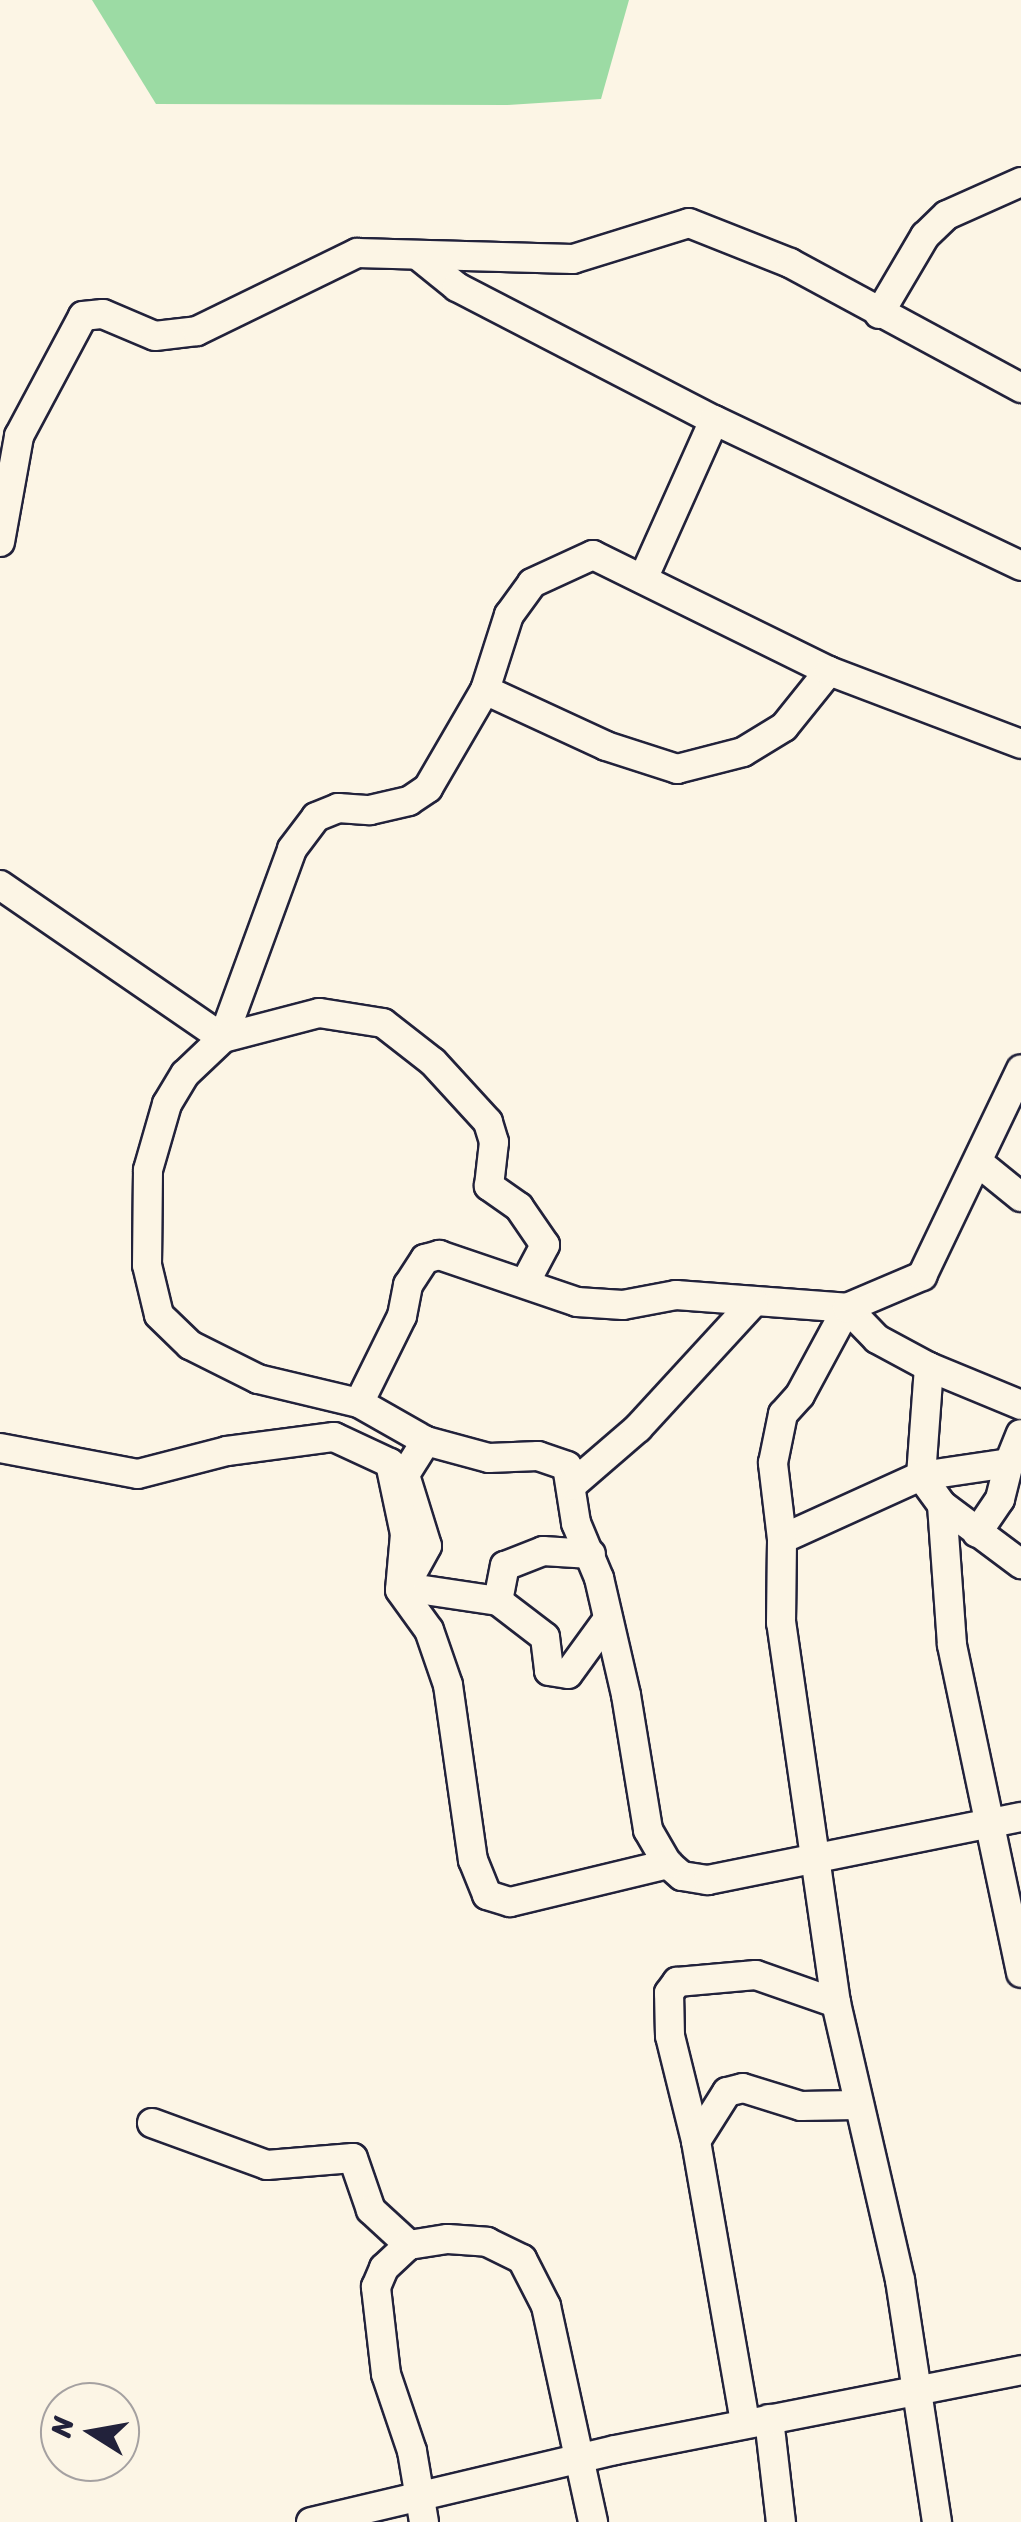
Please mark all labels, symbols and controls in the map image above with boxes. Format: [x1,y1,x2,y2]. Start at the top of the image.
north arrow [40,2382,140,2482]
text: N [36,2412,88,2441]

